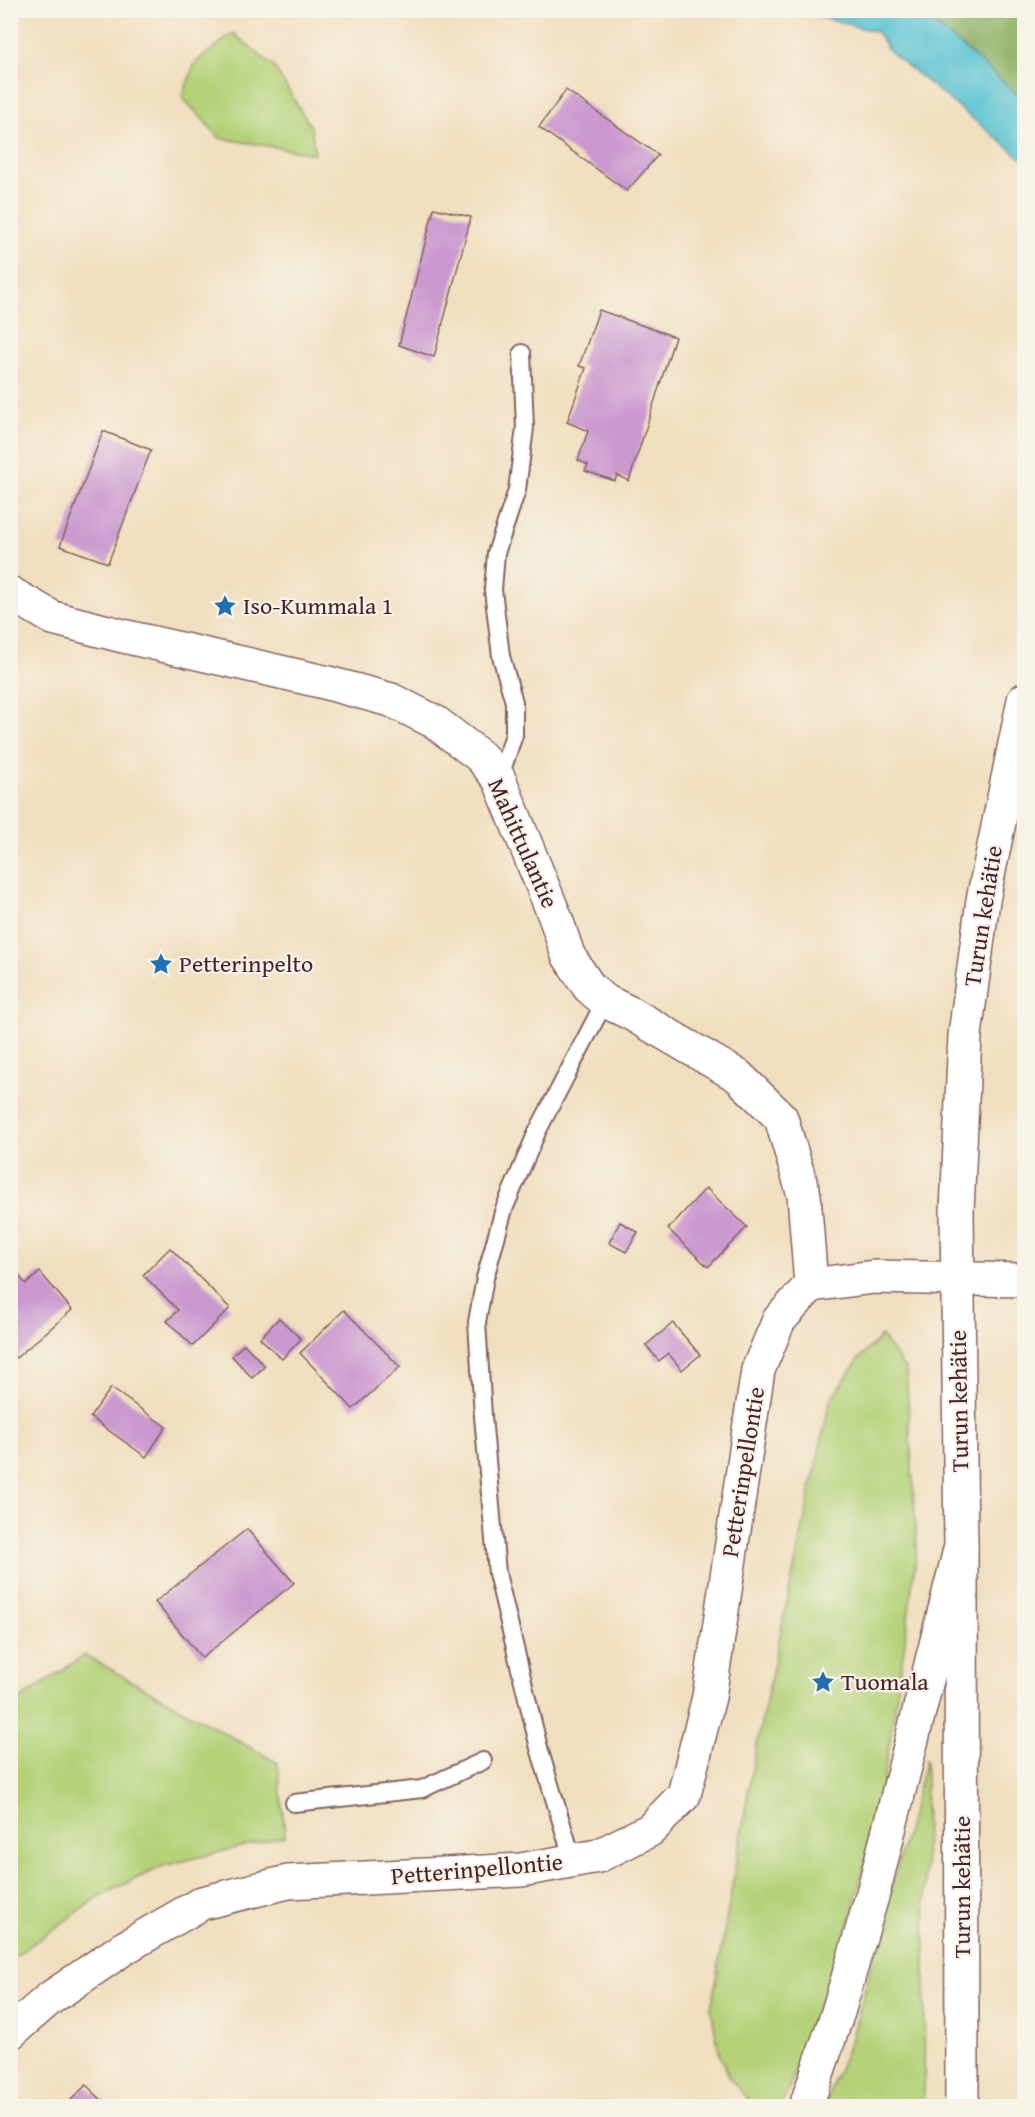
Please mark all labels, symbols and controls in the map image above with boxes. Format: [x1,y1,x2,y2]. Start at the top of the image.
place label: Iso-Kummala 1 [243,588,393,623]
place icon: Iso-Kummala 1 [212,593,238,619]
street label: Mahittulantie [479,772,568,913]
street label: Turun kehätie [954,843,1011,989]
place label: Petterinpelto [179,946,313,981]
place icon: Petterinpelto [148,951,174,977]
street label: Turun kehätie [940,1330,977,1472]
street label: Petterinpellontie [712,1384,773,1560]
place label: Tuomala [841,1664,929,1699]
place icon: Tuomala [810,1669,836,1695]
street label: Turun kehätie [944,1816,979,1958]
street label: Petterinpellontie [390,1844,564,1893]

